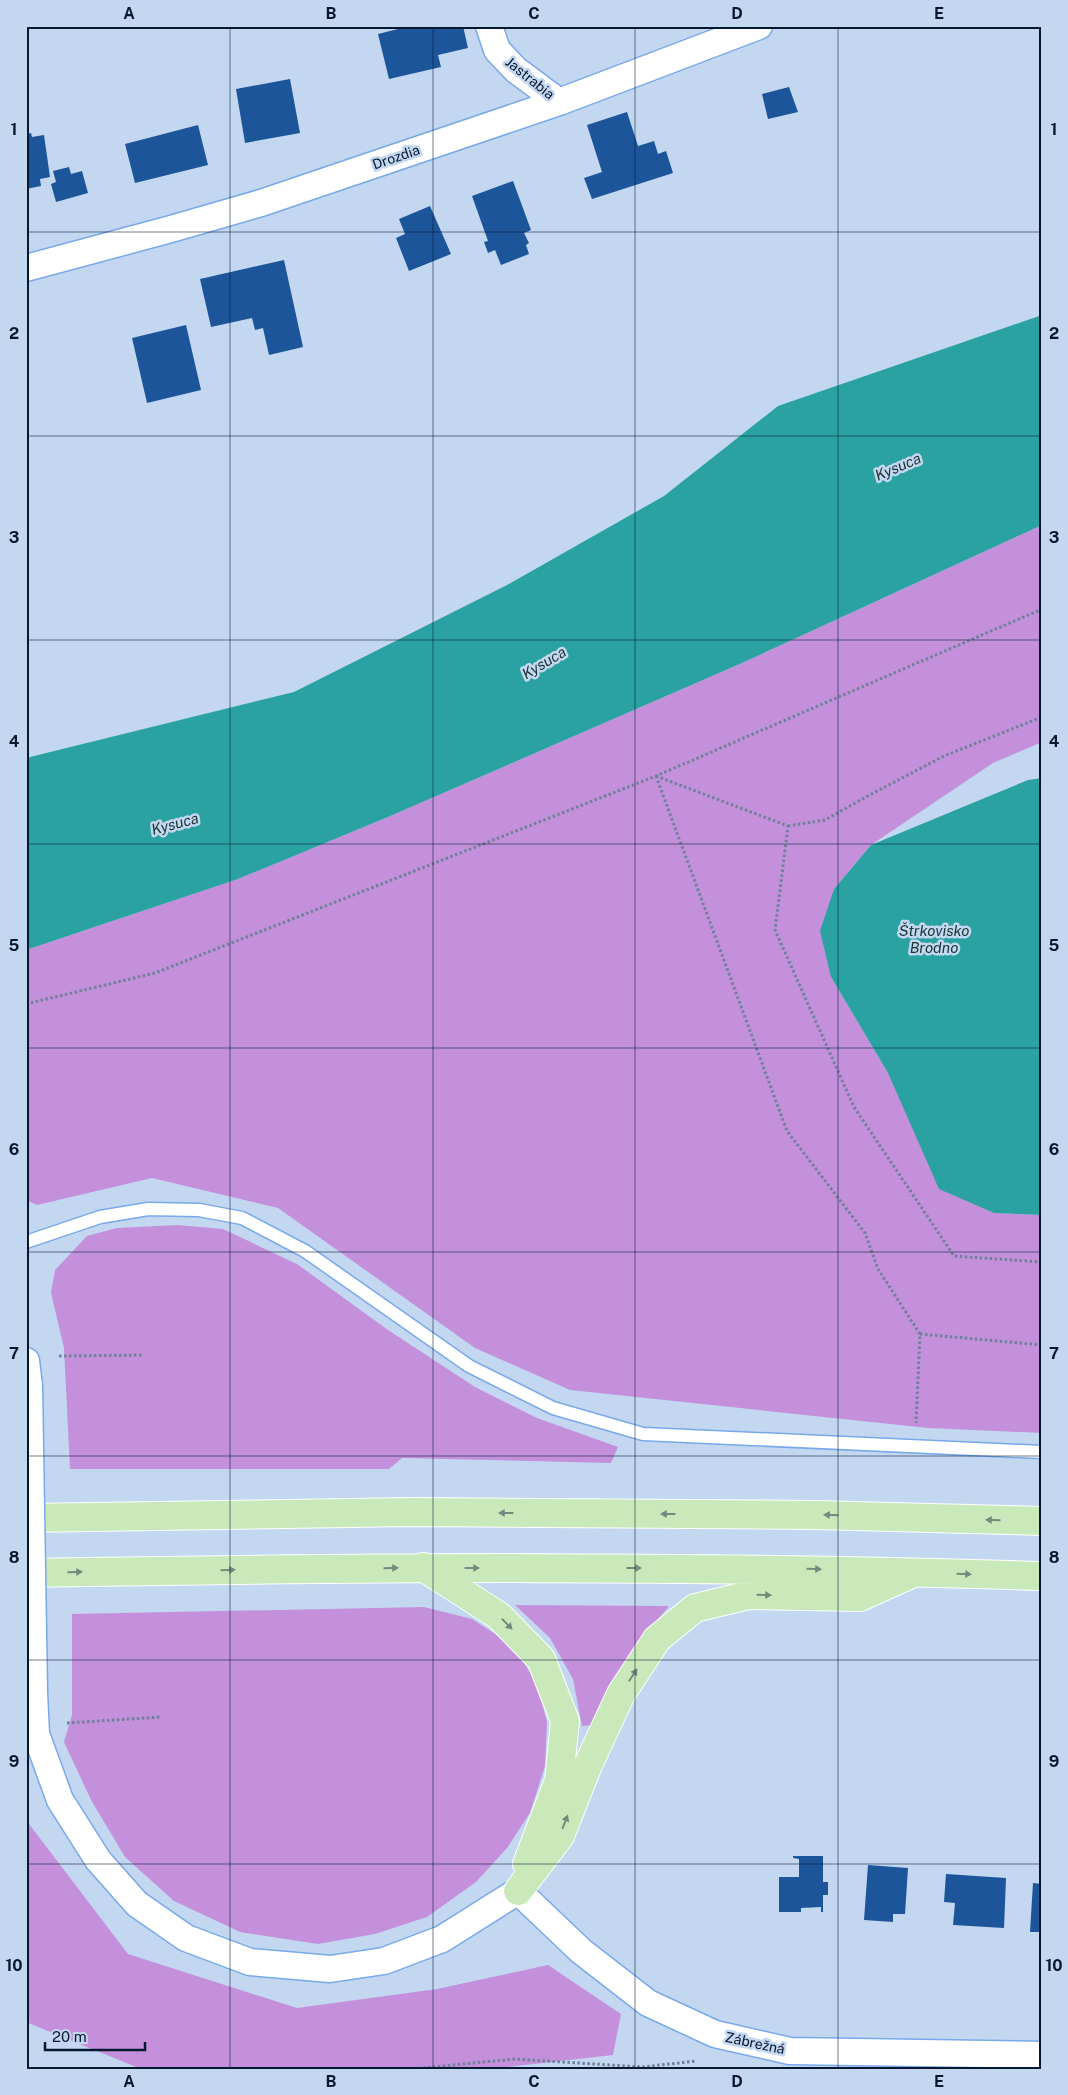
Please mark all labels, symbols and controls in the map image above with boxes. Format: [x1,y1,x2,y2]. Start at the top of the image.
text: A [123,4,135,23]
text: B [326,4,337,23]
text: C [528,4,540,23]
text: D [731,4,743,23]
text: E [934,4,944,23]
street label: Jastrabia [502,54,558,102]
text: 1 [11,120,17,139]
text: 1 [1051,120,1057,139]
street label: Drozdia [370,141,422,173]
text: 2 [9,324,19,343]
text: 2 [1049,324,1059,343]
water label: Kysuca [872,449,923,484]
text: 3 [9,528,19,547]
text: 3 [1049,528,1059,547]
water label: Kysuca [519,643,569,682]
text: 4 [9,732,20,751]
text: 4 [1049,732,1060,751]
water label: Kysuca [149,809,200,838]
water label: Štrkovisko Brodno [899,922,969,956]
text: 5 [9,936,20,955]
text: 5 [1049,936,1060,955]
text: 6 [9,1140,19,1159]
text: 6 [1049,1140,1059,1159]
text: 7 [9,1344,19,1363]
text: 7 [1049,1344,1059,1363]
one-way arrow [497,1509,513,1517]
one-way arrow [660,1510,676,1518]
one-way arrow [822,1511,838,1519]
one-way arrow [985,1515,1001,1523]
text: 8 [9,1548,20,1567]
text: 8 [1049,1548,1060,1567]
one-way arrow [383,1564,399,1572]
one-way arrow [464,1564,480,1572]
one-way arrow [627,1564,643,1572]
one-way arrow [221,1566,237,1574]
one-way arrow [807,1566,823,1574]
one-way arrow [67,1568,83,1576]
one-way arrow [956,1570,972,1578]
one-way arrow [756,1592,772,1600]
one-way arrow [501,1617,513,1629]
one-way arrow [628,1668,638,1682]
text: 9 [9,1752,19,1771]
text: 9 [1049,1752,1059,1771]
one-way arrow [561,1814,569,1829]
text: 10 [5,1956,23,1975]
text: 10 [1045,1956,1063,1975]
scale bar [45,2020,145,2052]
text: 20 m [52,2028,87,2045]
street label: Zábrežná [724,2029,786,2057]
text: A [123,2072,135,2091]
text: B [326,2072,337,2091]
text: C [528,2072,540,2091]
text: D [731,2072,743,2091]
text: E [934,2072,944,2091]

